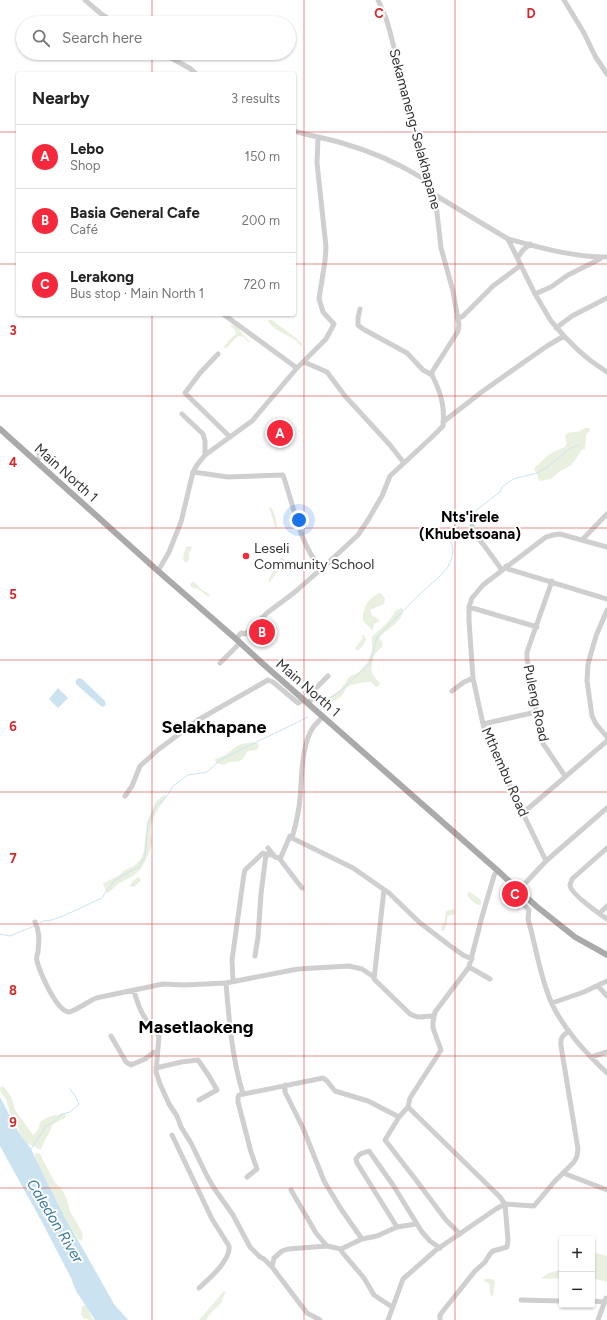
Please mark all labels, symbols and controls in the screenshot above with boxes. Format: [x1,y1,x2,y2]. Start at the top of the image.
text: C [374,6,384,21]
text: D [526,6,536,21]
search box [16,16,296,60]
icon: search [30,27,52,49]
text: Search here [62,29,142,47]
street label: Sekamaneng-Selakhapane [385,47,445,211]
text: Nearby [32,88,90,108]
text: 3 results [231,91,280,106]
text: Lebo [70,140,104,158]
text: A [40,149,50,164]
text: 150 m [245,149,280,164]
text: Shop [70,158,100,173]
text: Basia General Cafe [70,204,200,222]
text: B [41,213,49,228]
text: 200 m [242,213,280,228]
text: Café [70,222,98,237]
text: Lerakong [70,268,134,286]
text: C [40,277,50,292]
text: 720 m [243,277,280,292]
text: Bus stop · Main North 1 [70,286,204,301]
text: 3 [9,323,17,338]
pin: A [267,418,293,448]
street label: Main North 1 [31,440,101,506]
text: 4 [9,455,17,470]
district label: Nts'irele (Khubetsoana) [419,508,521,543]
your location [289,510,309,530]
place label: Leseli Community School [254,540,374,573]
marker: Leseli Community School [241,551,251,561]
text: 5 [9,587,17,602]
pin: B [249,617,275,647]
street label: Main North 1 [272,655,344,721]
street label: Puleng Road [520,663,552,743]
district label: Selakhapane [161,716,267,738]
text: 6 [9,719,17,734]
street label: Mthembu Road [478,725,532,819]
text: 7 [9,851,17,866]
pin: C [502,879,528,909]
text: 8 [9,983,17,998]
district label: Masetlaokeng [138,1016,254,1038]
text: 9 [9,1115,17,1130]
water label: Caledon River [23,1176,88,1267]
map controls [559,1236,595,1308]
button: + [559,1236,595,1272]
button: − [559,1272,595,1308]

